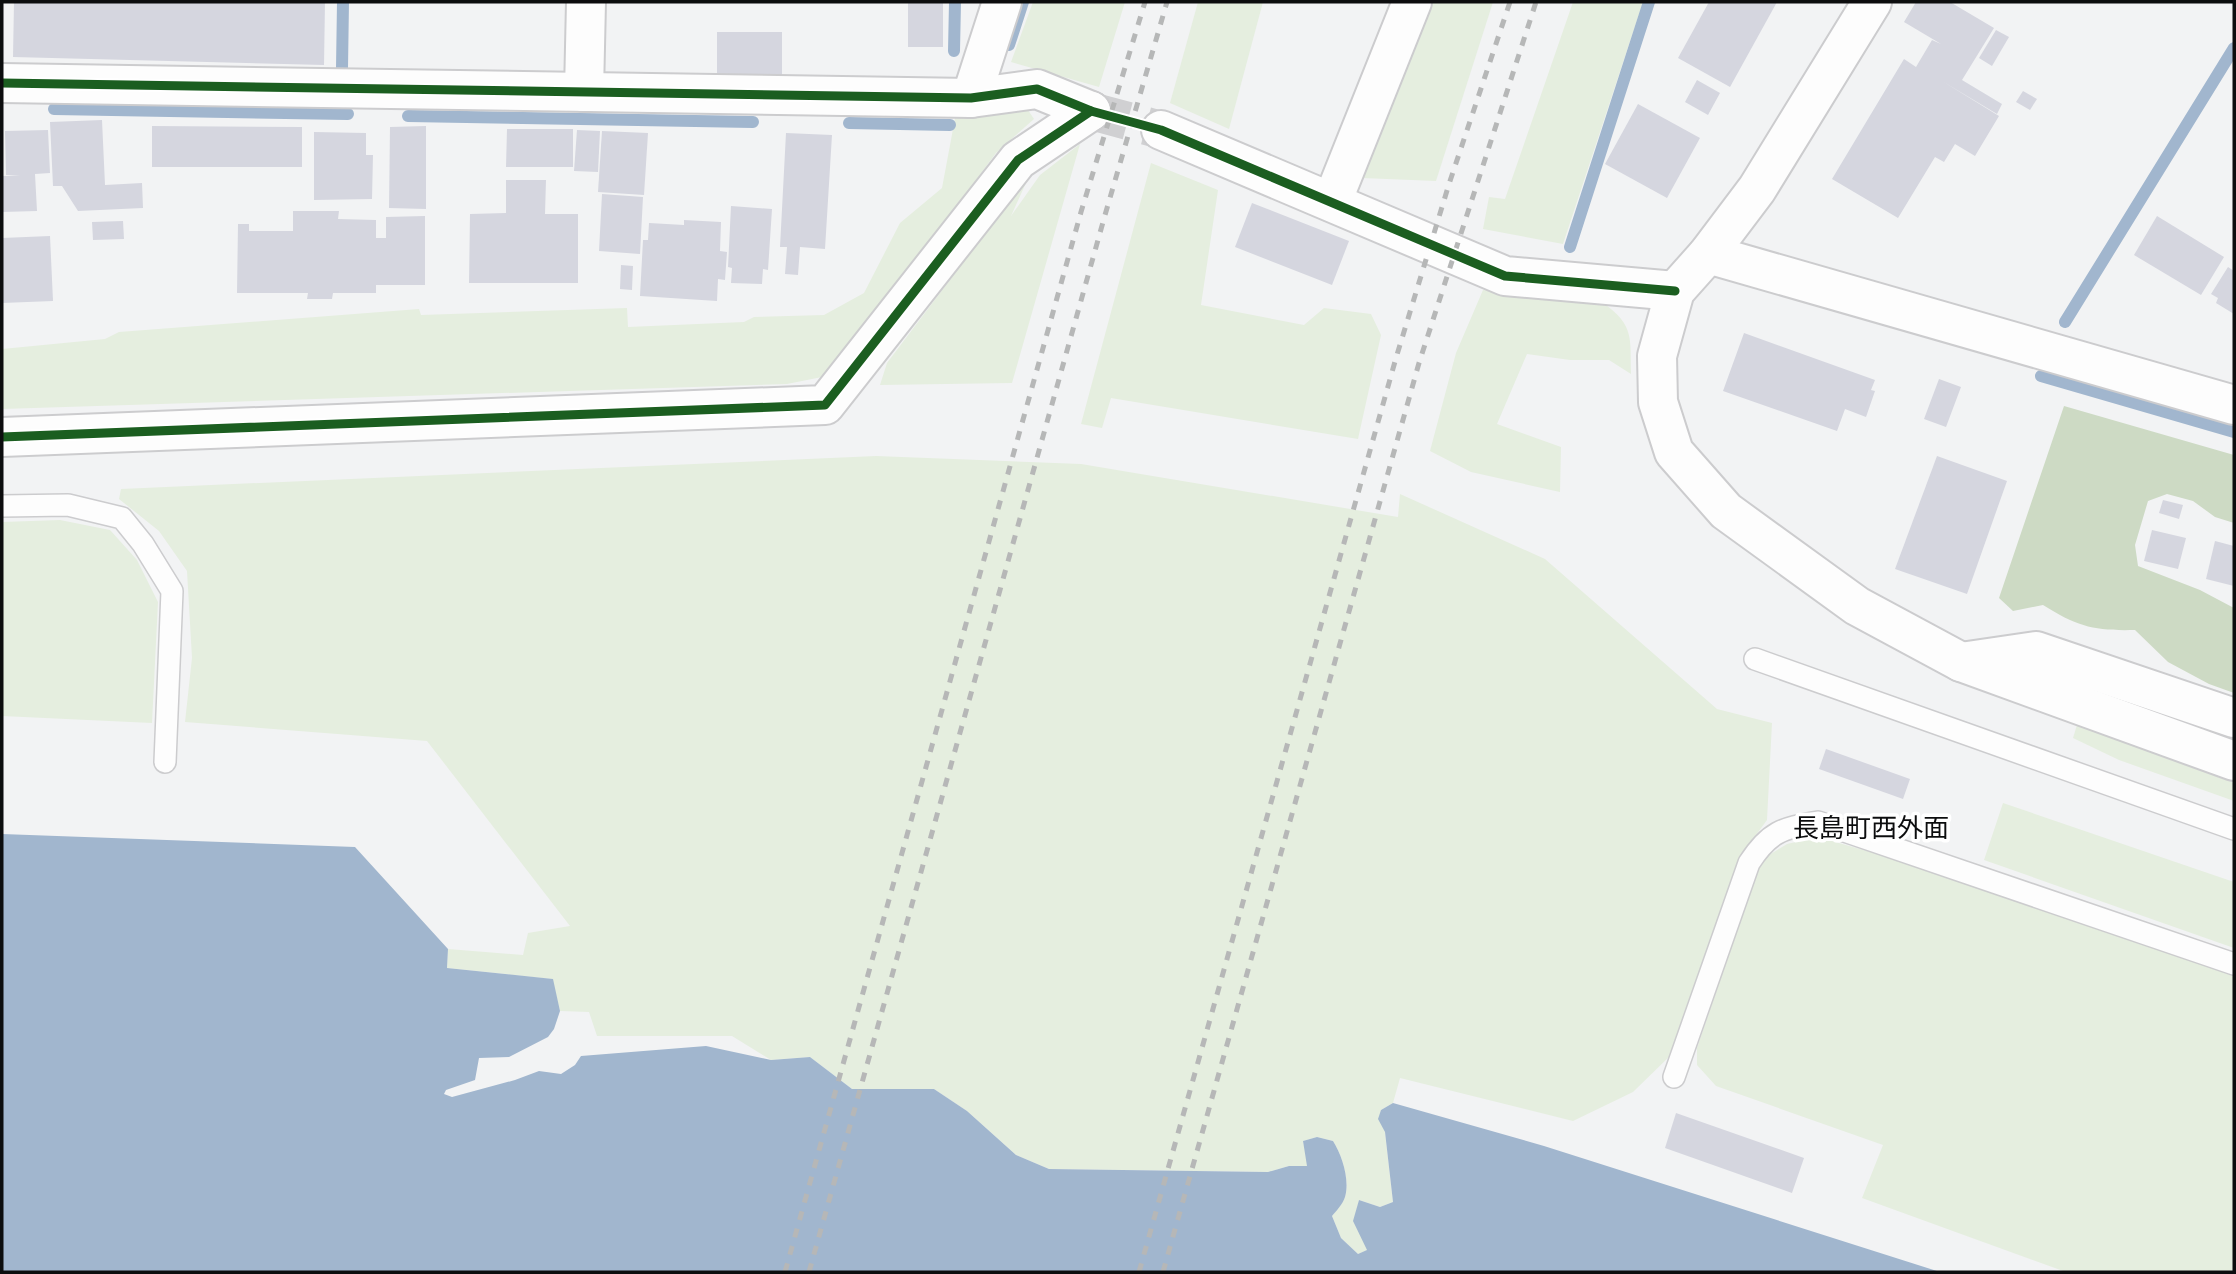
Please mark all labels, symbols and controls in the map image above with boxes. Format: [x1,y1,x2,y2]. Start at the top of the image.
district label: 長島町西外面 [1793,809,1949,844]

